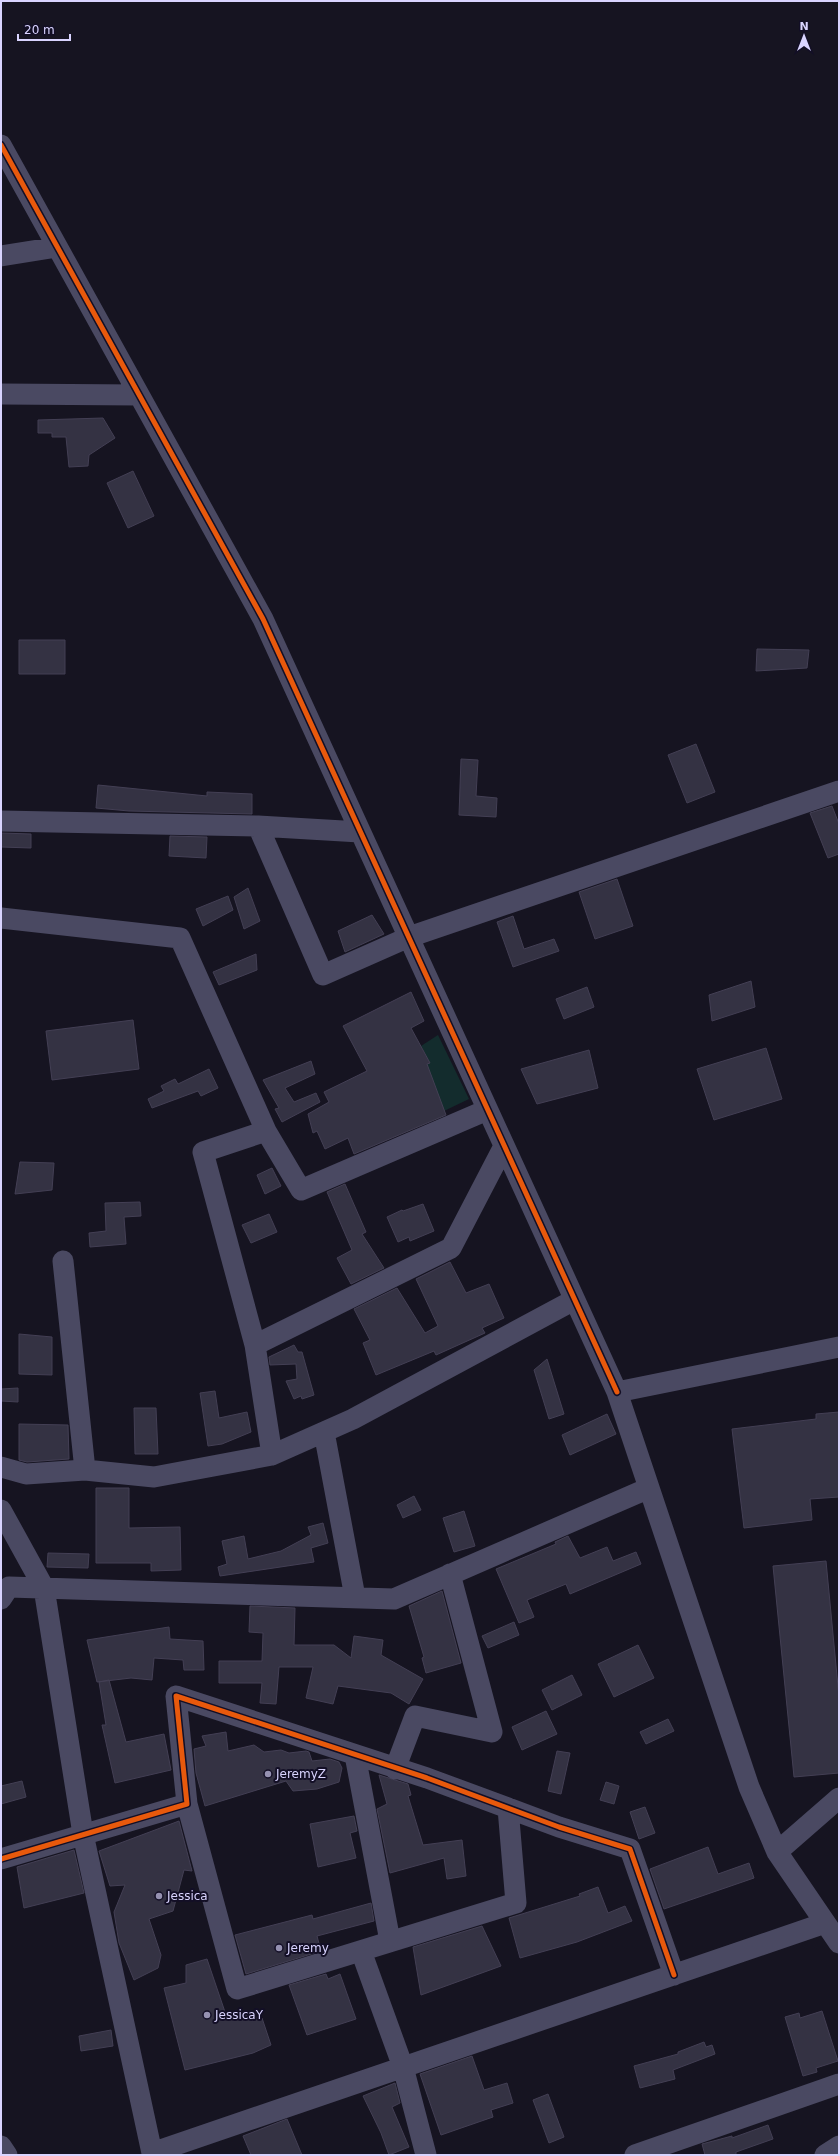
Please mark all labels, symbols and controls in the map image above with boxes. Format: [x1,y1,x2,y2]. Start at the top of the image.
scale bar [18,16,70,42]
north arrow [784,16,824,56]
text: N [799,20,809,33]
text: 20 m [24,23,55,37]
place label: JeremyZ [275,1767,326,1781]
marker: JeremyZ [263,1769,273,1779]
place label: Jessica [166,1889,208,1903]
marker: Jessica [154,1891,164,1901]
place label: Jeremy [286,1941,329,1955]
marker: Jeremy [274,1943,284,1953]
place label: JessicaY [214,2008,264,2022]
marker: JessicaY [202,2010,212,2020]

